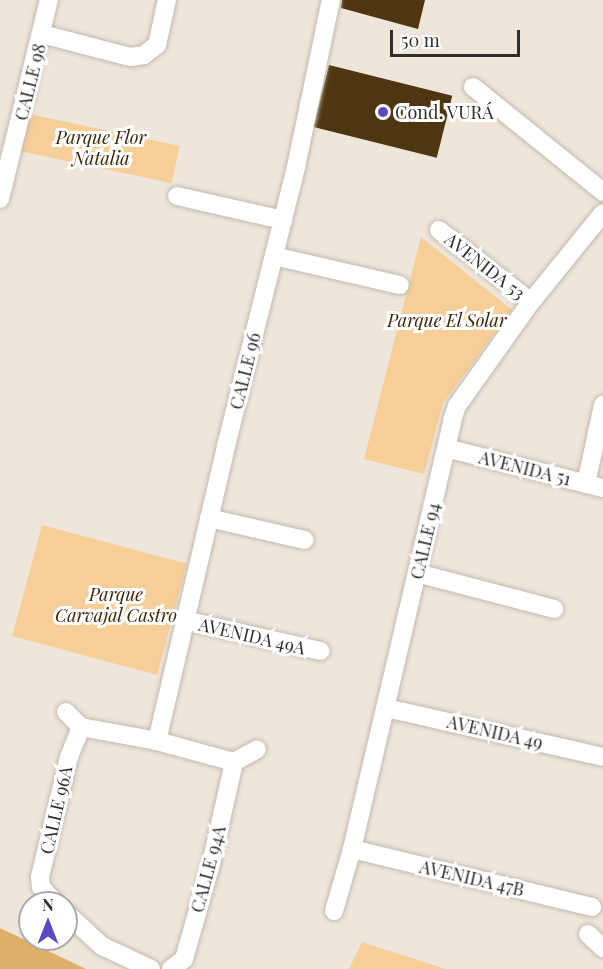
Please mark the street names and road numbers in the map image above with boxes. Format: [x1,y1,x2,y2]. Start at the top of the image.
street label: CALLE 98 [10,41,50,123]
street label: AVENIDA 53 [441,228,529,304]
street label: CALLE 96 [225,330,265,412]
street label: AVENIDA 51 [477,446,573,490]
street label: CALLE 94 [406,501,444,581]
street label: AVENIDA 49A [196,613,308,659]
street label: AVENIDA 49 [445,710,545,754]
street label: CALLE 96A [35,764,77,856]
street label: CALLE 94A [186,823,230,915]
street label: AVENIDA 47B [417,855,527,901]

